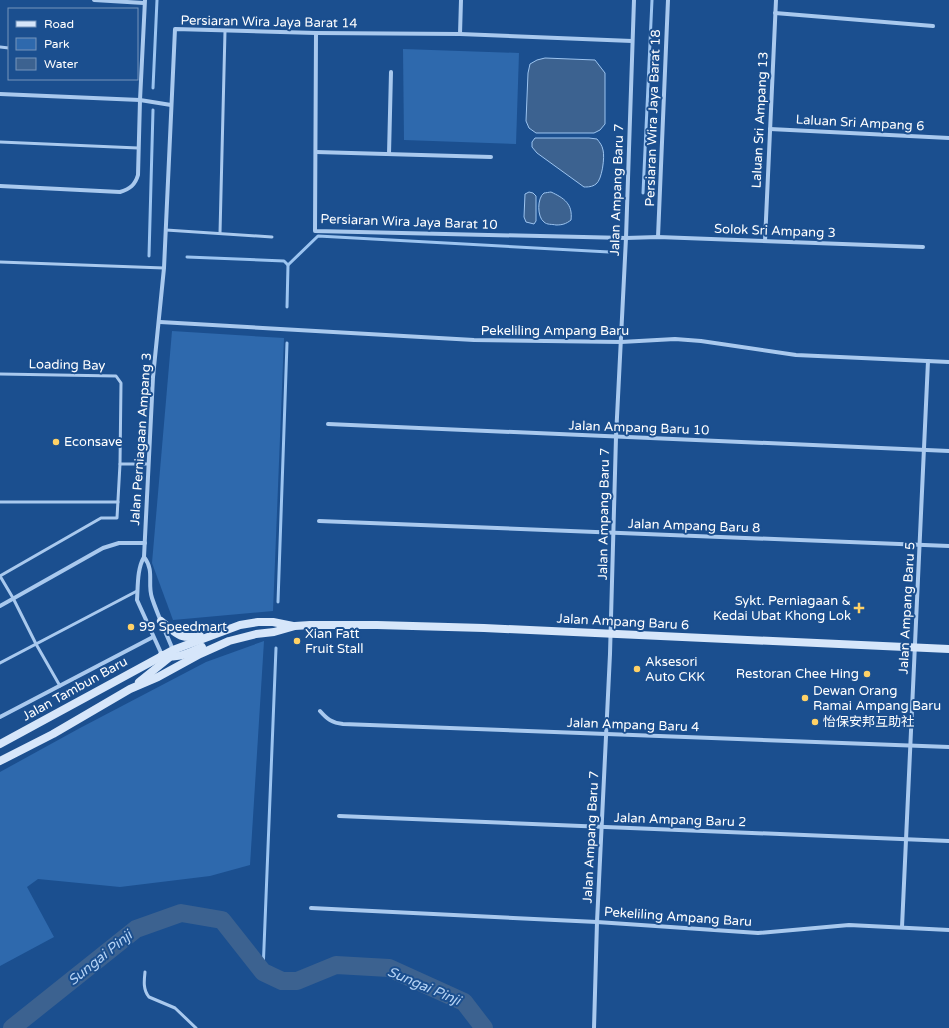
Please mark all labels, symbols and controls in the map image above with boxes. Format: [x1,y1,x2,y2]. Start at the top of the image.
legend [8,8,138,80]
street label: Persiaran Wira Jaya Barat 14 [180,12,358,32]
text: Road [44,17,74,31]
street label: Persiaran Wira Jaya Barat 18 [642,29,664,207]
text: Park [44,37,70,51]
street label: Laluan Sri Ampang 13 [748,51,772,189]
text: Water [44,57,79,71]
street label: Laluan Sri Ampang 6 [795,112,925,134]
street label: Jalan Ampang Baru 7 [607,123,627,257]
street label: Persiaran Wira Jaya Barat 10 [320,211,498,233]
street label: Solok Sri Ampang 3 [714,221,836,241]
street label: Pekeliling Ampang Baru [481,323,629,339]
street label: Jalan Perniagaan Ampang 3 [127,352,155,526]
street label: Loading Bay [28,356,106,374]
street label: Jalan Ampang Baru 10 [568,418,710,438]
place label: Econsave [64,434,122,450]
marker: Econsave [51,437,61,447]
street label: Jalan Ampang Baru 7 [595,448,613,580]
street label: Jalan Ampang Baru 8 [627,516,761,536]
street label: Jalan Ampang Baru 5 [896,541,918,675]
place label: Sykt. Perniagaan & Kedai Ubat Khong Lok [713,593,851,624]
marker: Sykt. Perniagaan & Kedai Ubat Khong Lok [854,603,864,613]
street label: Jalan Ampang Baru 6 [556,611,690,633]
place label: 99 Speedmart [139,619,227,635]
marker: 99 Speedmart [126,622,136,632]
place label: Xian Fatt Fruit Stall [305,626,364,657]
marker: Xian Fatt Fruit Stall [292,636,302,646]
street label: Jalan Tambun Baru [20,653,130,725]
place label: Aksesori Auto CKK [645,654,705,685]
marker: Aksesori Auto CKK [632,664,642,674]
place label: Restoran Chee Hing [736,666,859,682]
marker: Restoran Chee Hing [862,669,872,679]
place label: Dewan Orang Ramai Ampang Baru [813,683,941,714]
marker: Dewan Orang Ramai Ampang Baru [800,693,810,703]
place label: 怡保安邦互助社 [823,714,914,730]
street label: Jalan Ampang Baru 4 [566,715,700,735]
marker: 怡保安邦互助社 [810,717,820,727]
street label: Jalan Ampang Baru 7 [580,770,602,904]
street label: Jalan Ampang Baru 2 [613,810,747,830]
street label: Pekeliling Ampang Baru [603,904,753,930]
water label: Sungai Pinji [64,926,137,989]
water label: Sungai Pinji [385,963,464,1010]

